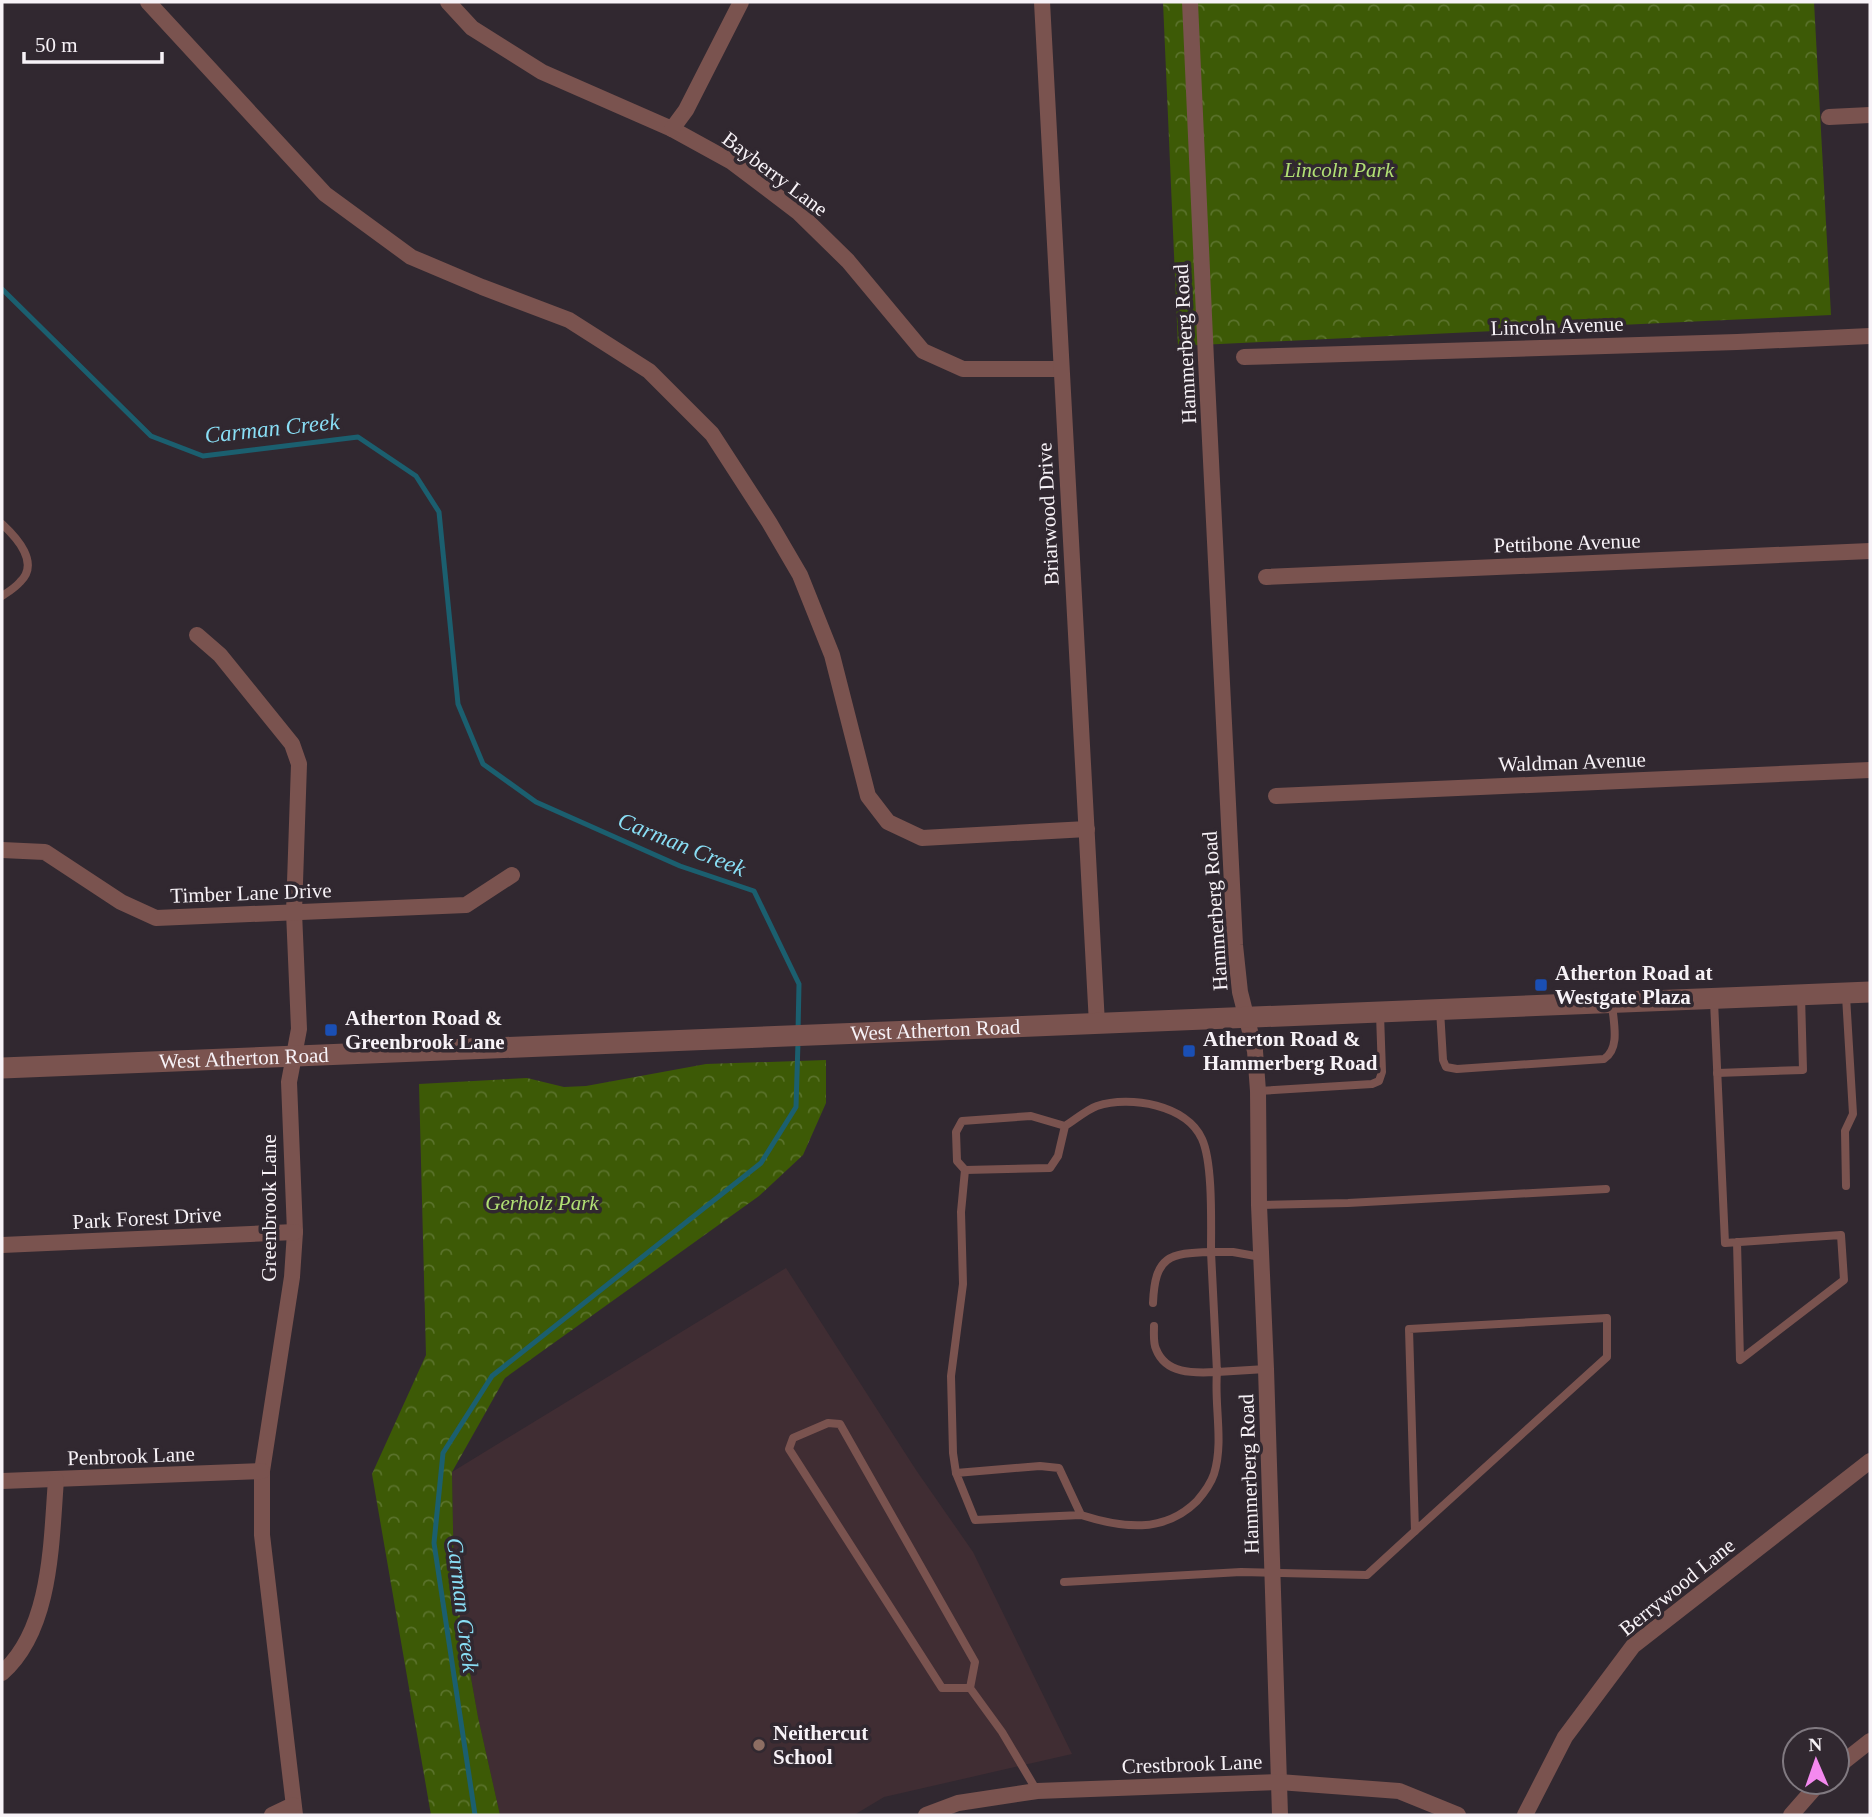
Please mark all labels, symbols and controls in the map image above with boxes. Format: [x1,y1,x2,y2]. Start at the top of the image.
scale bar [24,21,163,65]
text: 50 m [35,33,78,57]
street label: Bayberry Lane [718,127,832,221]
park label: Lincoln Park [1283,158,1395,182]
street label: Hammerberg Road [1169,263,1201,425]
street label: Lincoln Avenue [1490,312,1624,340]
water label: Carman Creek [204,409,341,448]
street label: Briarwood Drive [1032,442,1064,586]
street label: Pettibone Avenue [1493,528,1641,558]
street label: Waldman Avenue [1498,747,1646,777]
water label: Carman Creek [614,808,750,882]
street label: Hammerberg Road [1197,830,1233,992]
street label: Timber Lane Drive [170,878,332,908]
place label: Atherton Road at Westgate Plaza [1555,961,1713,1009]
marker: Atherton Road at Westgate Plaza [1533,977,1549,993]
place label: Atherton Road & Greenbrook Lane [345,1006,505,1054]
street label: West Atherton Road [850,1015,1021,1045]
marker: Atherton Road & Greenbrook Lane [323,1022,339,1038]
place label: Atherton Road & Hammerberg Road [1203,1027,1378,1075]
street label: West Atherton Road [158,1043,330,1074]
marker: Atherton Road & Hammerberg Road [1181,1043,1197,1059]
street label: Greenbrook Lane [257,1134,281,1282]
park label: Gerholz Park [485,1191,599,1215]
street label: Park Forest Drive [72,1202,222,1234]
street label: Hammerberg Road [1234,1393,1264,1554]
street label: Penbrook Lane [67,1442,195,1470]
street label: Berrywood Lane [1614,1533,1740,1641]
water label: Carman Creek [442,1536,483,1674]
place label: Neithercut School [773,1721,868,1769]
north arrow [1781,1726,1851,1796]
text: N [1808,1734,1823,1755]
marker: Neithercut School [751,1737,767,1753]
street label: Crestbrook Lane [1121,1750,1263,1778]

